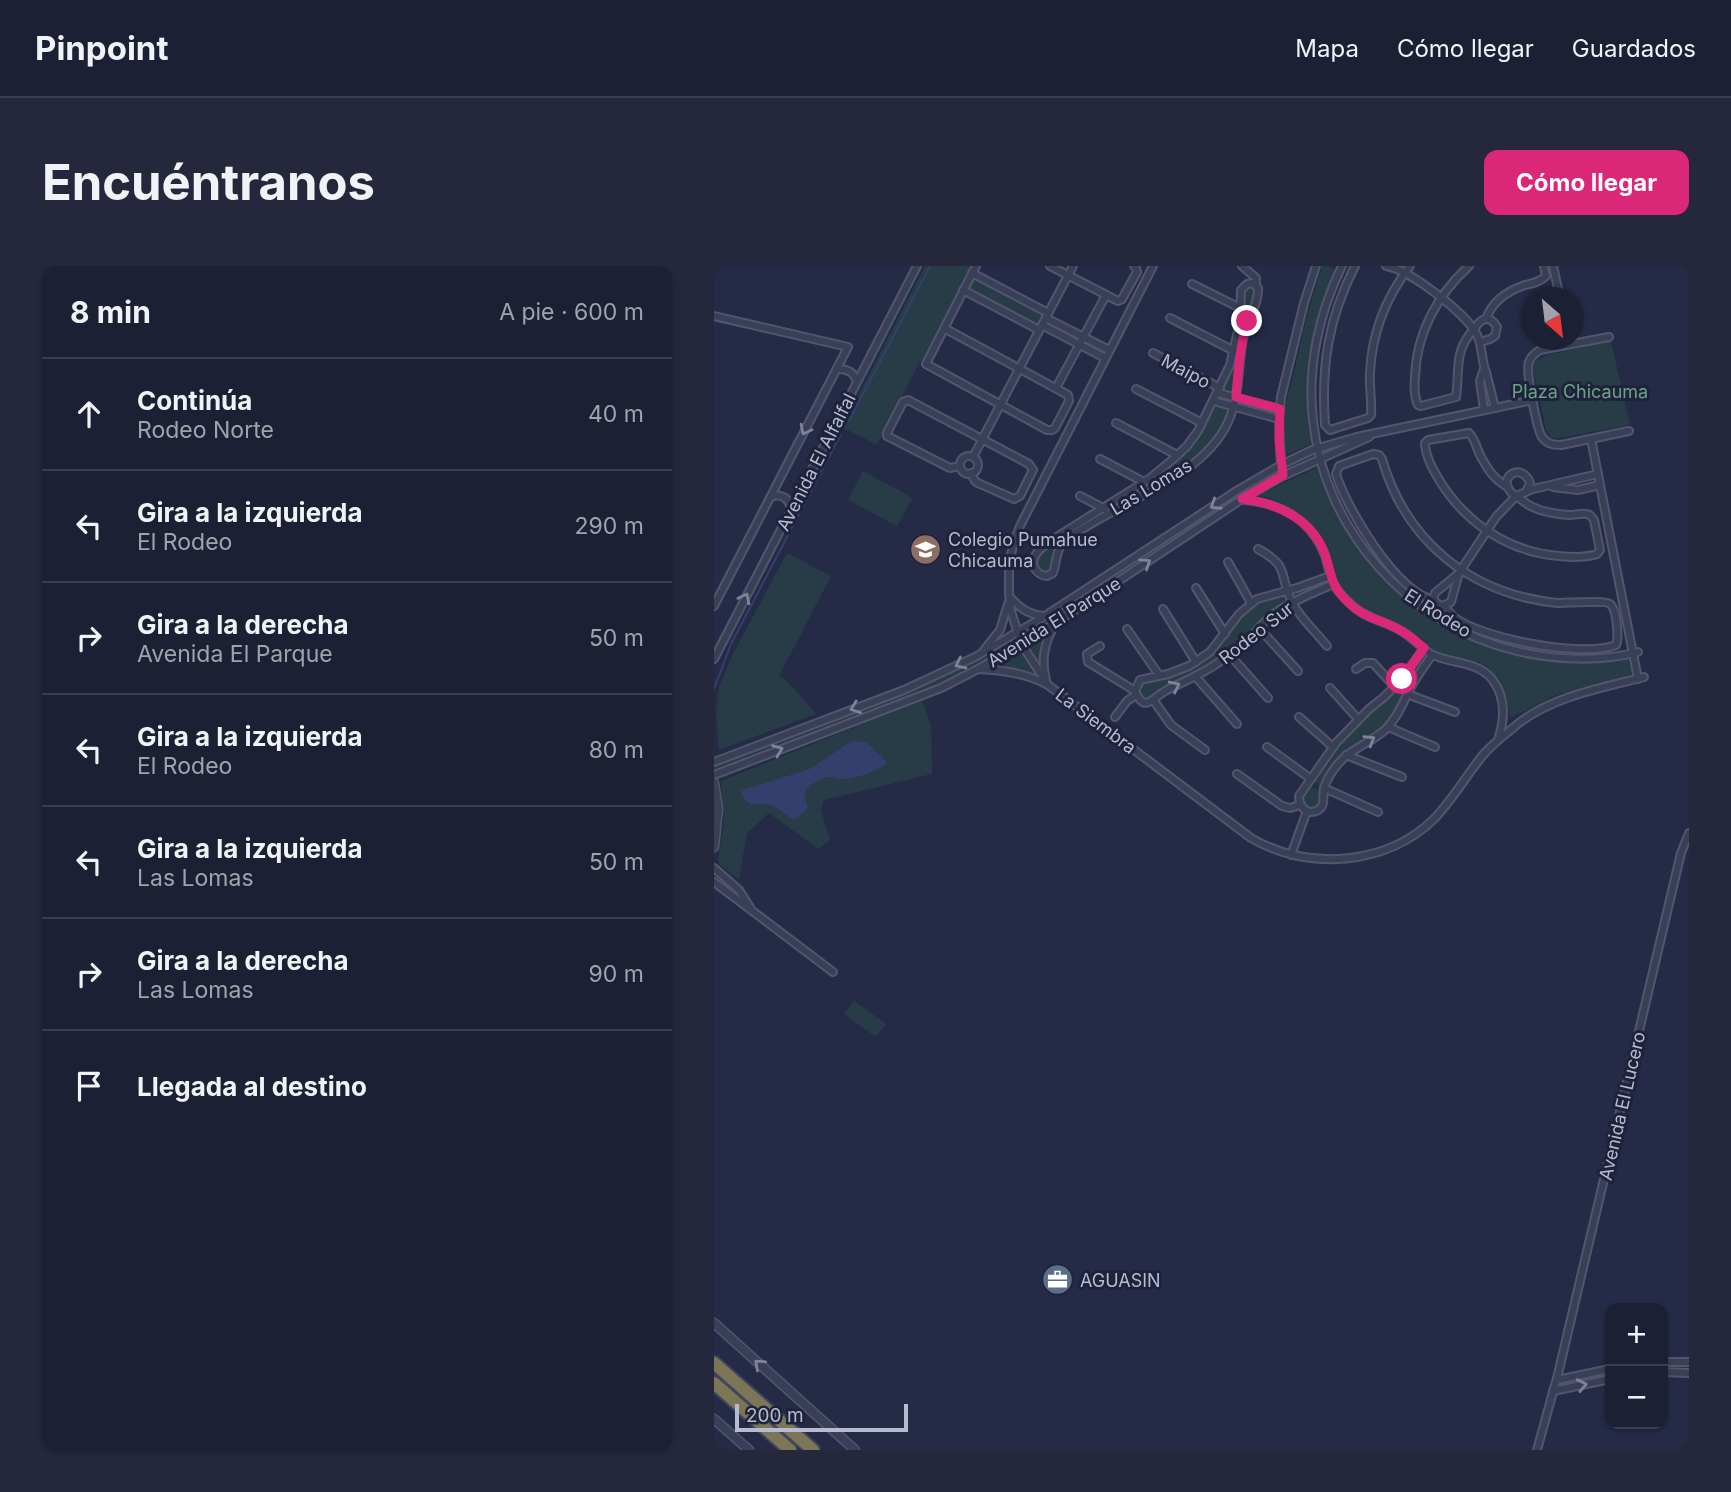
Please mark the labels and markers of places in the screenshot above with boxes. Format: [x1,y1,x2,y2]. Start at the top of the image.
place label: Colegio Pumahue Chicauma [948,529,1098,571]
school or university icon: Colegio Pumahue Chicauma [908,532,942,566]
office icon: AGUASIN [1040,1263,1074,1297]
place label: AGUASIN [1080,1270,1161,1291]

